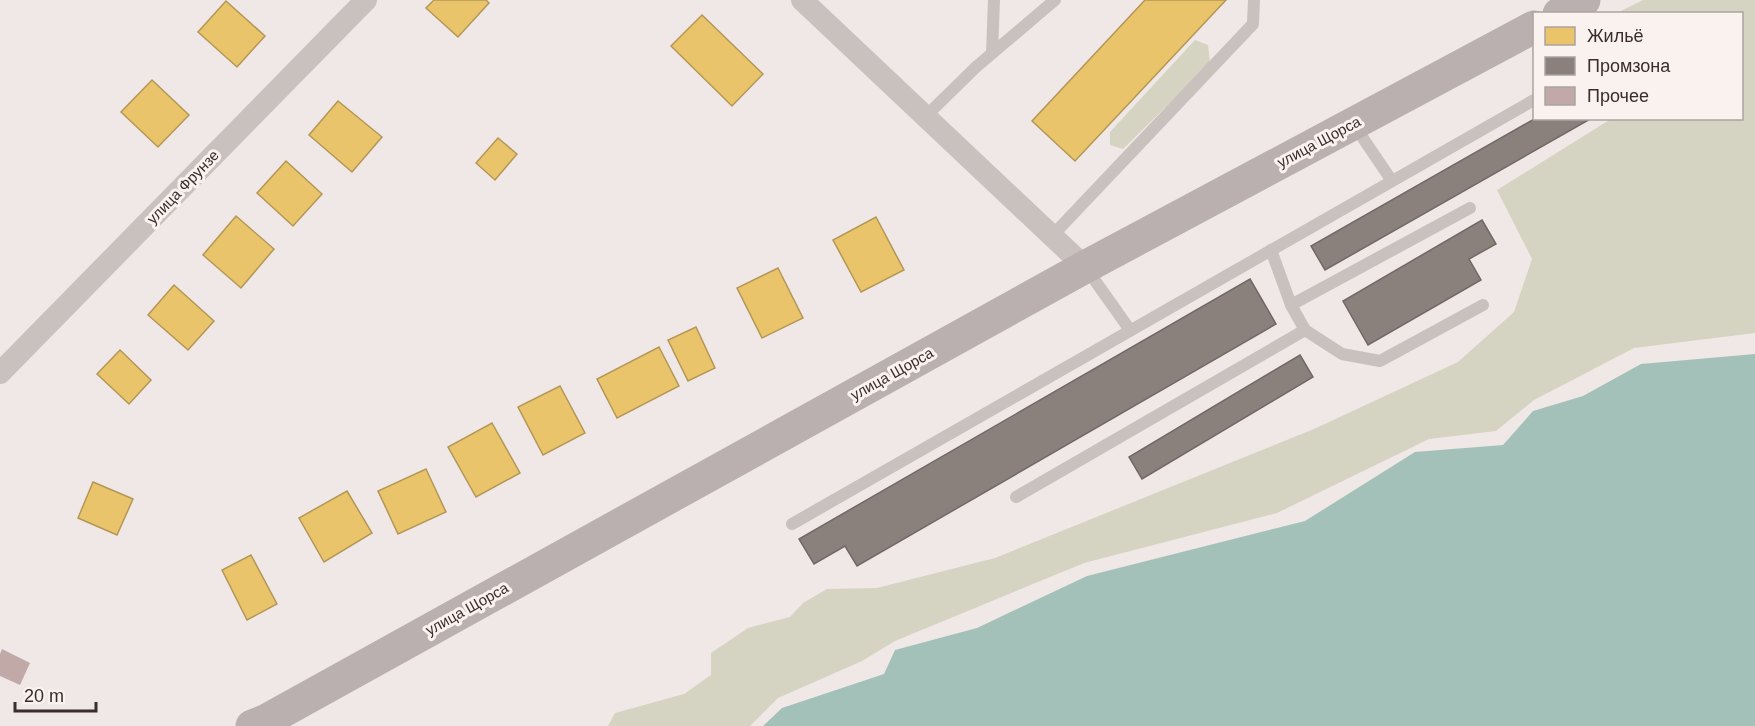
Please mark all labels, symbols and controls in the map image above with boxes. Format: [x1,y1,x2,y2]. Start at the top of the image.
legend [1533,12,1743,120]
text: Жильё [1587,26,1644,46]
text: Промзона [1587,56,1671,76]
text: Прочее [1587,86,1649,106]
street label: улица Щорса [1274,112,1364,171]
street label: улица Фрунзе [143,146,222,227]
street label: улица Щорса [847,344,937,403]
street label: улица Щорса [422,579,512,638]
scale bar [15,675,96,713]
text: 20 m [24,686,64,706]

